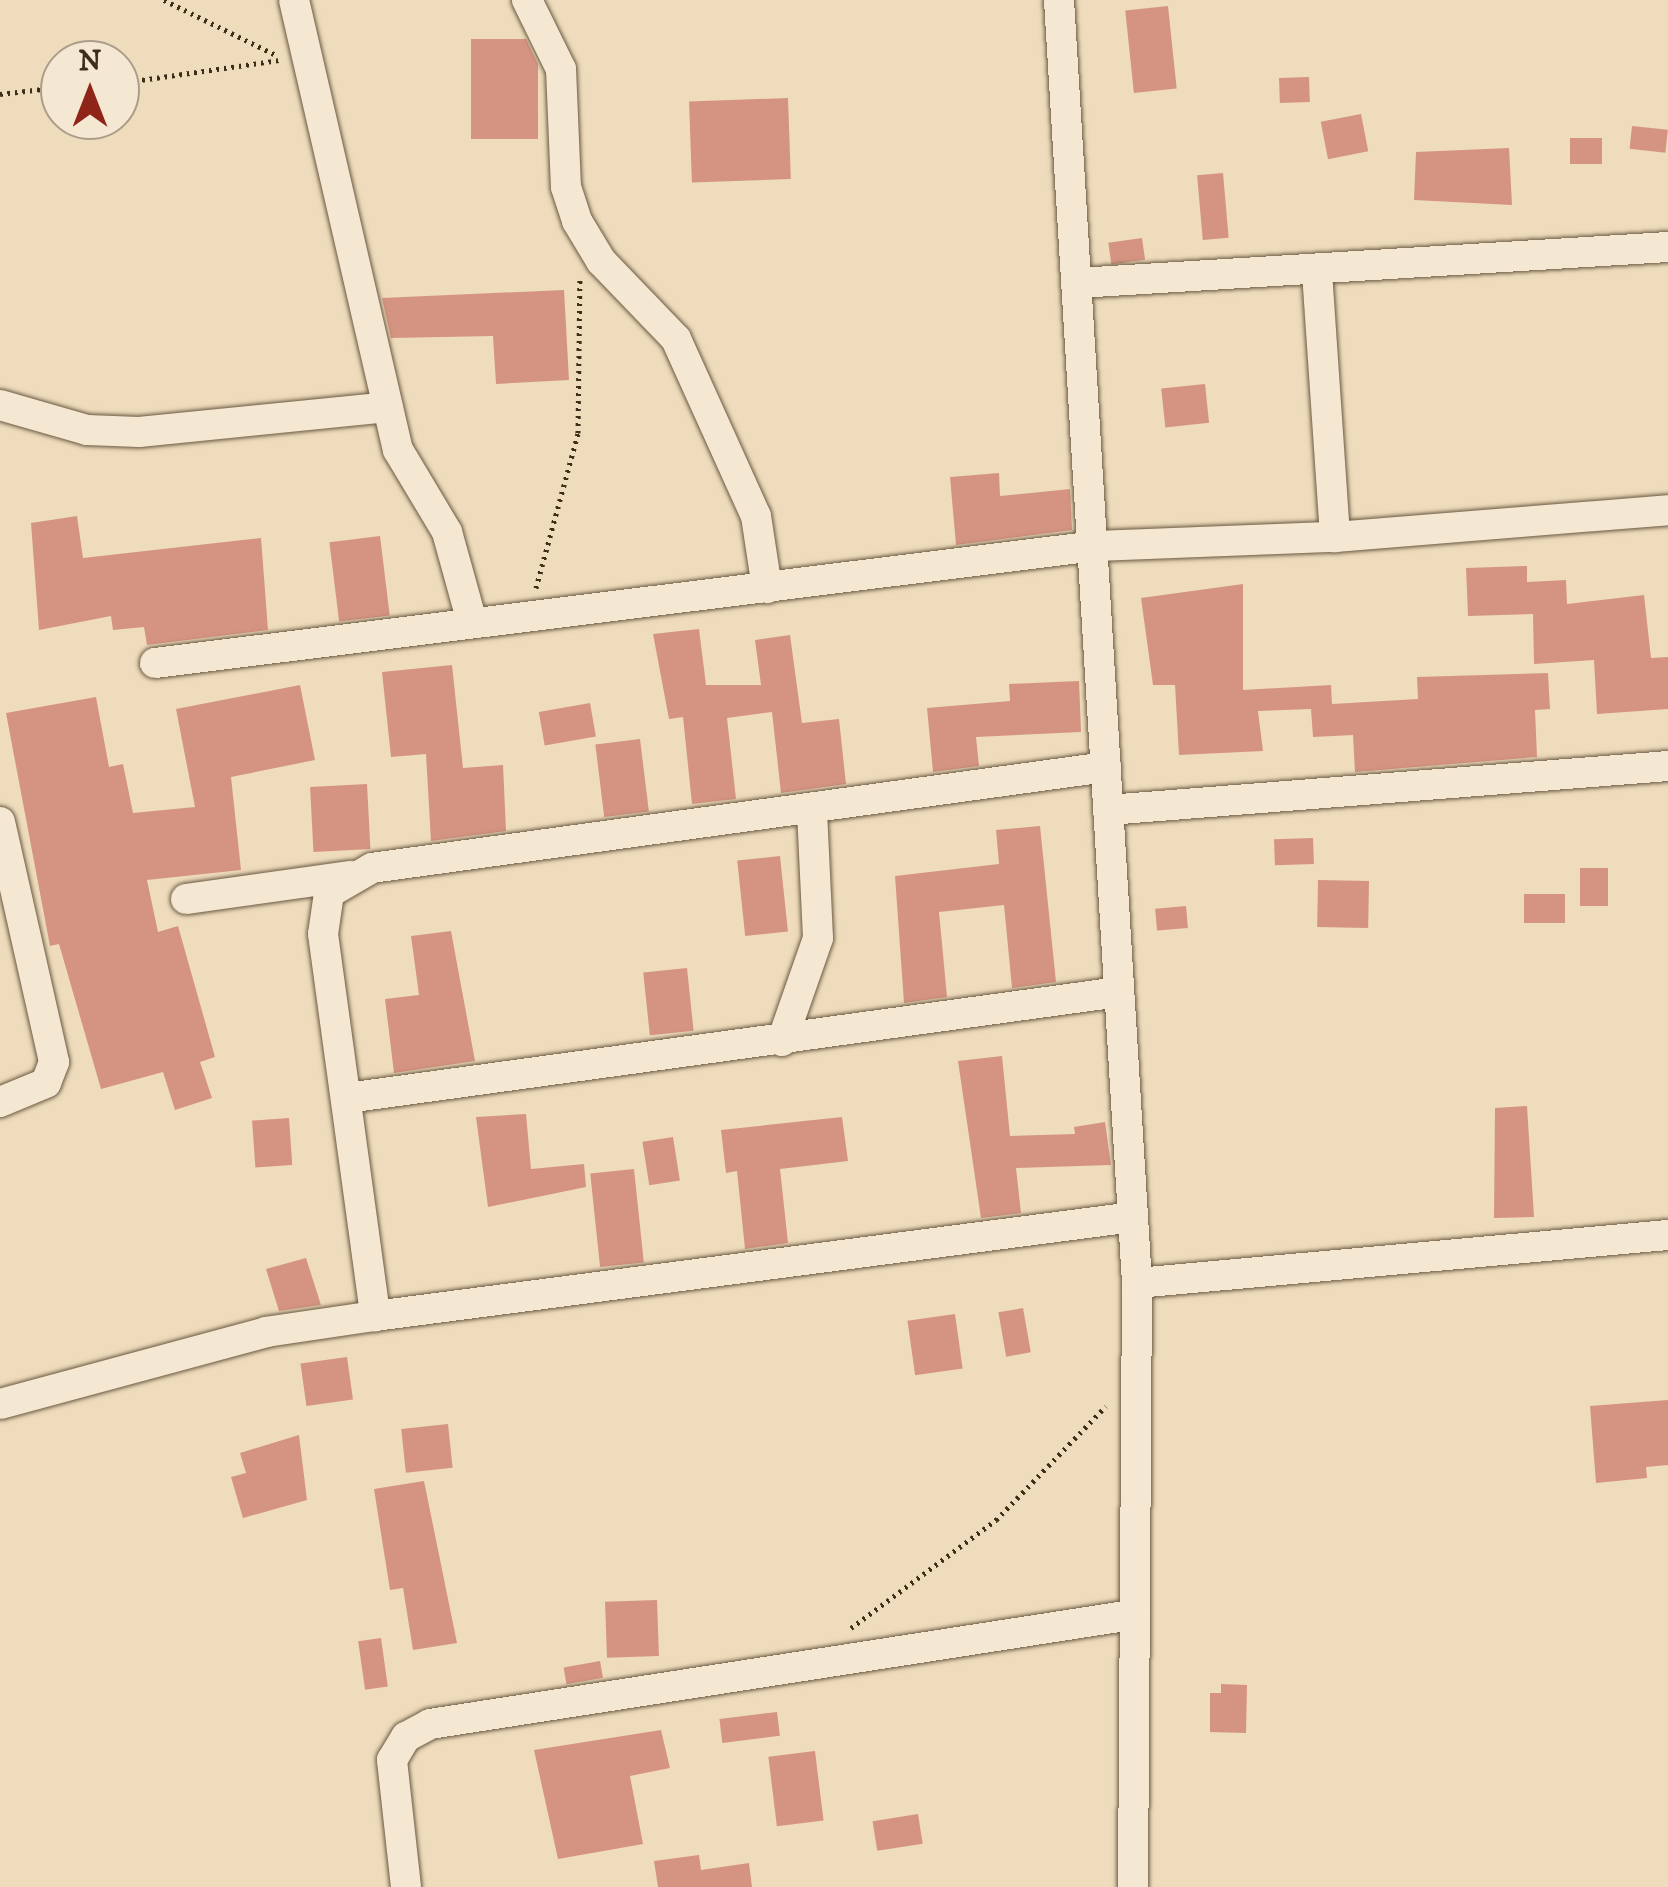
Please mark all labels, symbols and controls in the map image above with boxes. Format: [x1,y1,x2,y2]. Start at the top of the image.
north arrow [40,40,140,140]
text: N [79,44,101,79]

